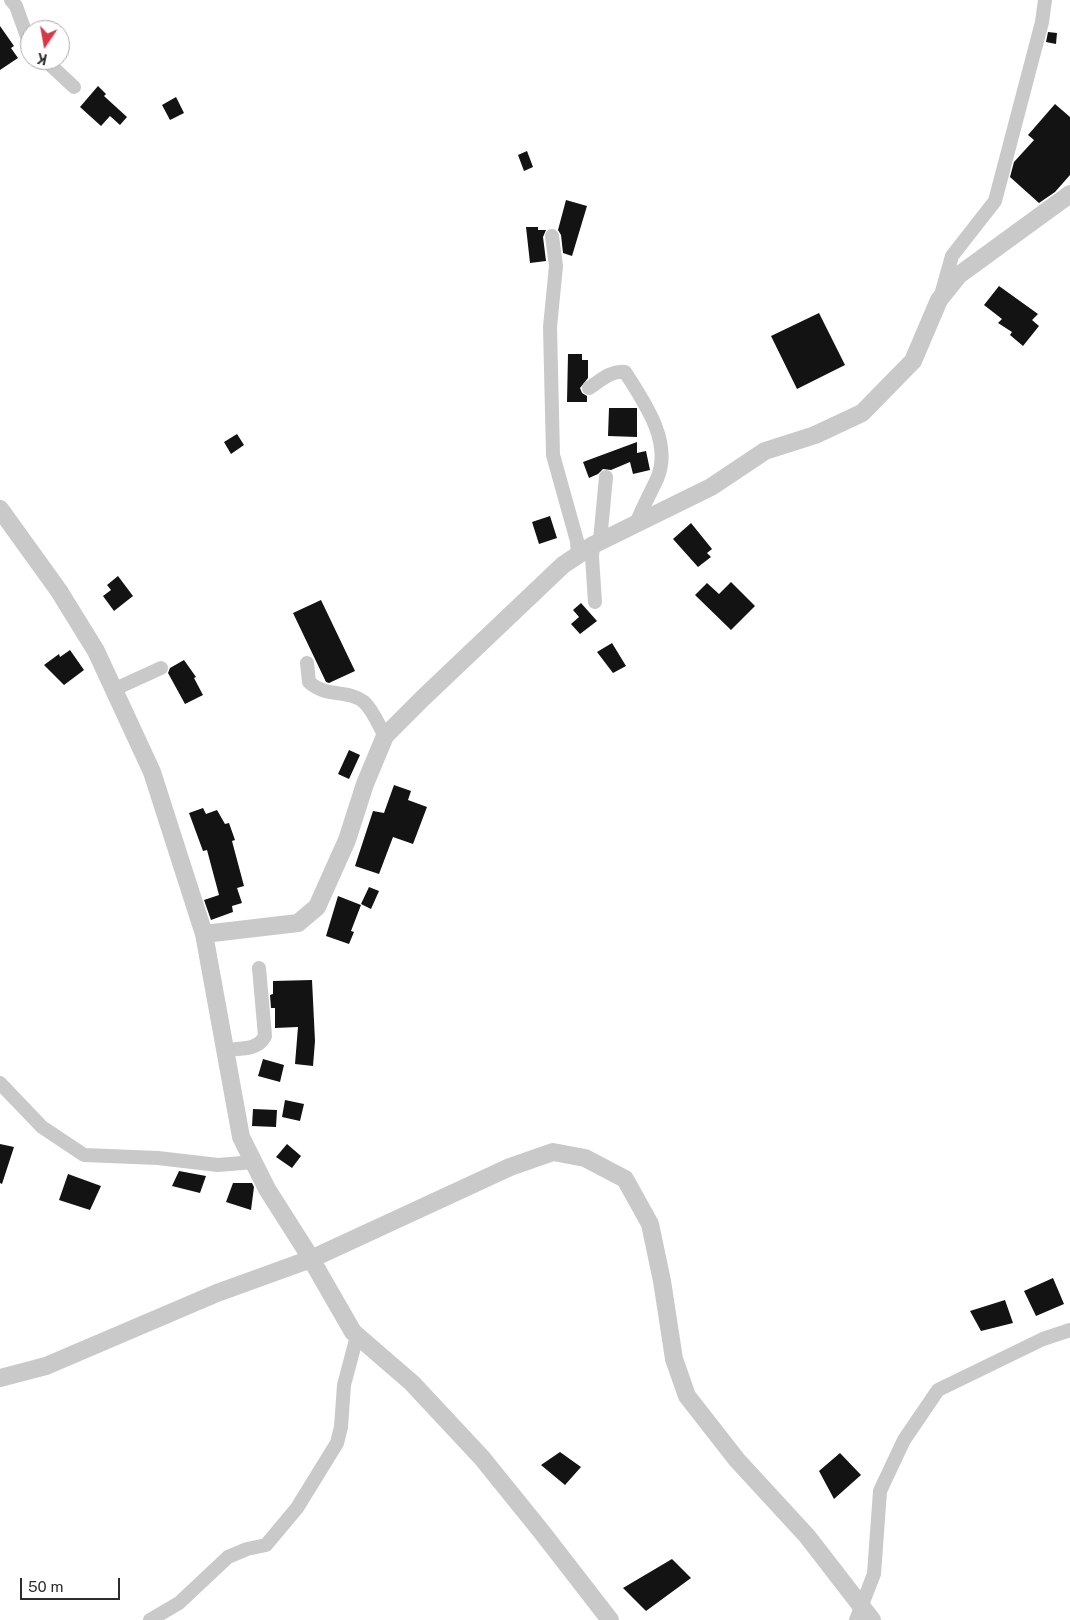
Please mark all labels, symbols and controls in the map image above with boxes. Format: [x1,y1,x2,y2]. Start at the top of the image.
north arrow [20,20,70,70]
text: K [36,50,49,68]
scale bar [22,1568,122,1600]
text: 50 m [28,1578,63,1595]

